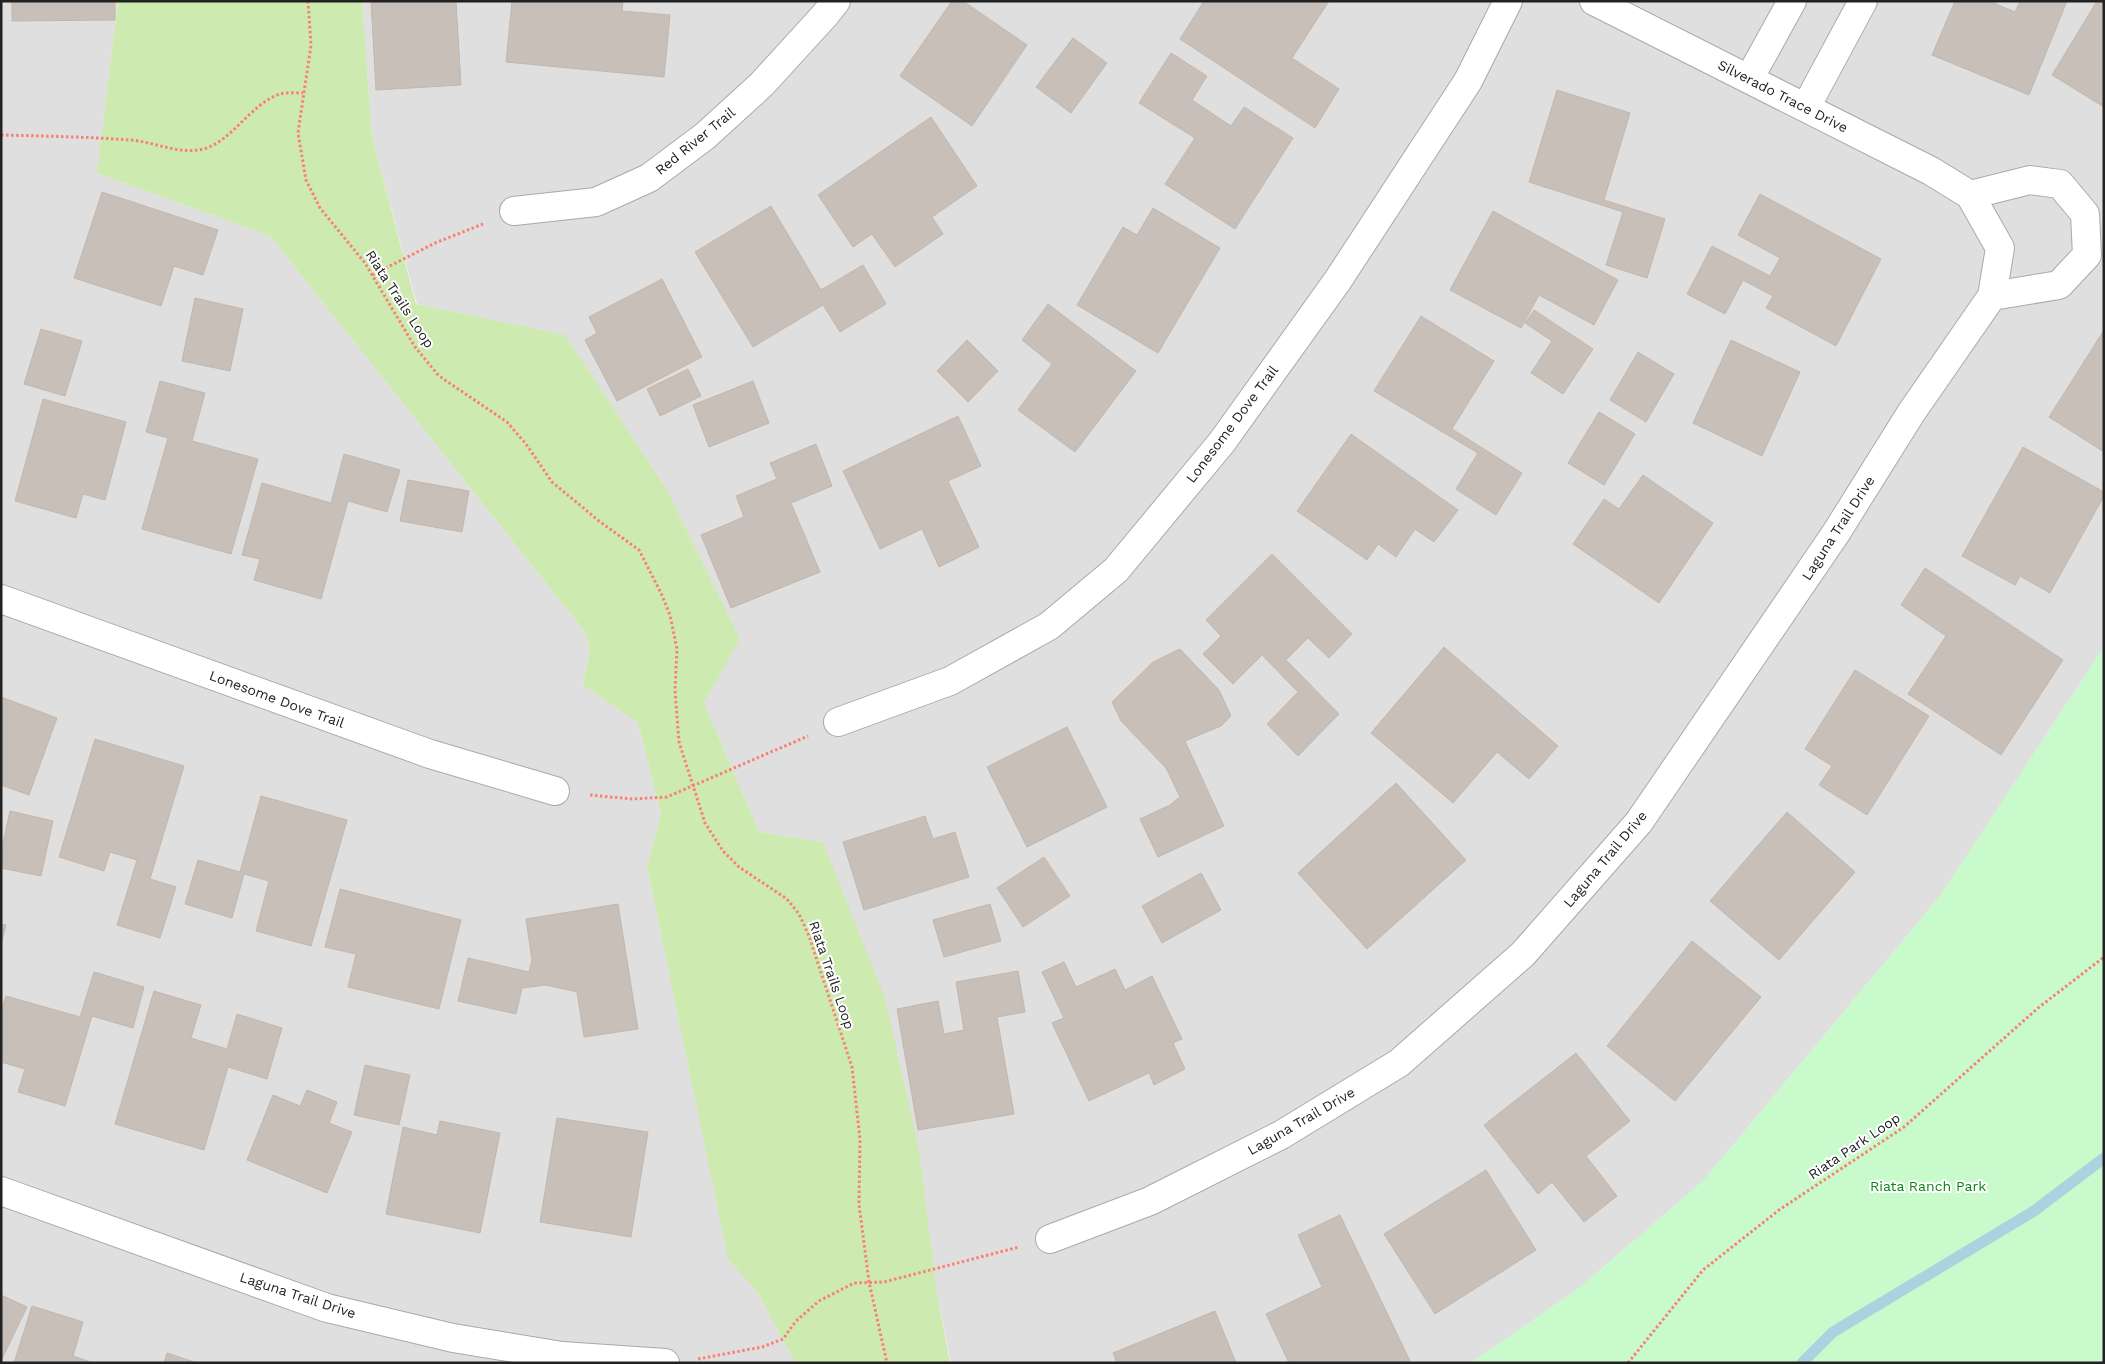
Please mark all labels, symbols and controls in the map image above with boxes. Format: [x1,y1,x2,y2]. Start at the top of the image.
street label: Silverado Trace Drive [1715,56,1851,136]
street label: Red River Trail [652,104,739,178]
street label: Riata Trails Loop [362,247,438,351]
street label: Lonesome Dove Trail [1183,362,1282,486]
street label: Laguna Trail Drive [1798,473,1878,583]
street label: Lonesome Dove Trail [207,667,347,731]
street label: Laguna Trail Drive [1560,807,1650,911]
street label: Riata Trails Loop [806,919,858,1031]
street label: Laguna Trail Drive [1245,1084,1357,1158]
street label: Riata Park Loop [1805,1109,1903,1183]
park label: Riata Ranch Park [1870,1178,1986,1194]
street label: Laguna Trail Drive [238,1269,358,1321]

